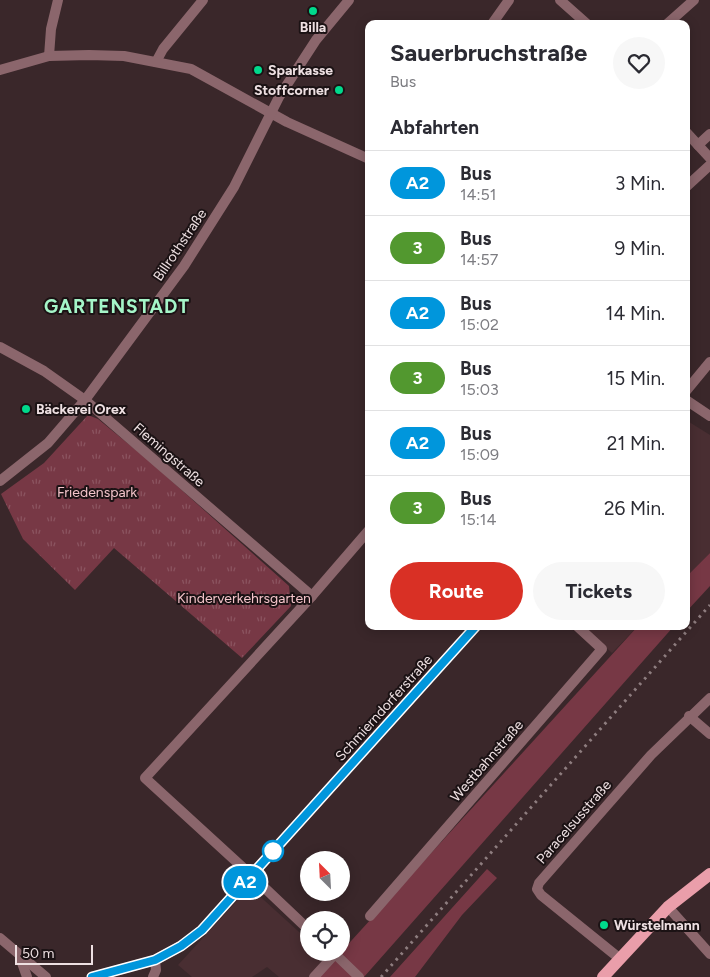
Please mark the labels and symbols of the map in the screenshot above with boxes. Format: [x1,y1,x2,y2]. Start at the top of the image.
marker: Billa [307,5,319,17]
place label: Billa [300,19,326,36]
place label: Sparkasse [268,62,333,79]
marker: Sparkasse [252,64,264,76]
place label: Stoffcorner [254,82,330,99]
marker: Stoffcorner [333,84,345,96]
street label: Billrothstraße [150,205,210,284]
district label: GARTENSTADT [44,295,190,318]
place label: Bäckerei Orex [36,401,126,418]
marker: Bäckerei Orex [20,403,32,415]
street label: Flemingstraße [130,419,208,491]
park label: Friedenspark [57,484,137,501]
park label: Kinderverkehrsgarten [177,590,311,607]
street label: Schmierndorferstraße [332,651,436,765]
street label: Westbahnstraße [447,716,527,805]
street label: Paracelsusstraße [533,776,615,867]
unlabelled marker [262,840,284,862]
north arrow [300,851,350,901]
line badge: A2 [222,866,268,898]
place label: Würstelmann [614,917,700,934]
marker: Würstelmann [598,919,610,931]
scale bar [15,942,92,965]

